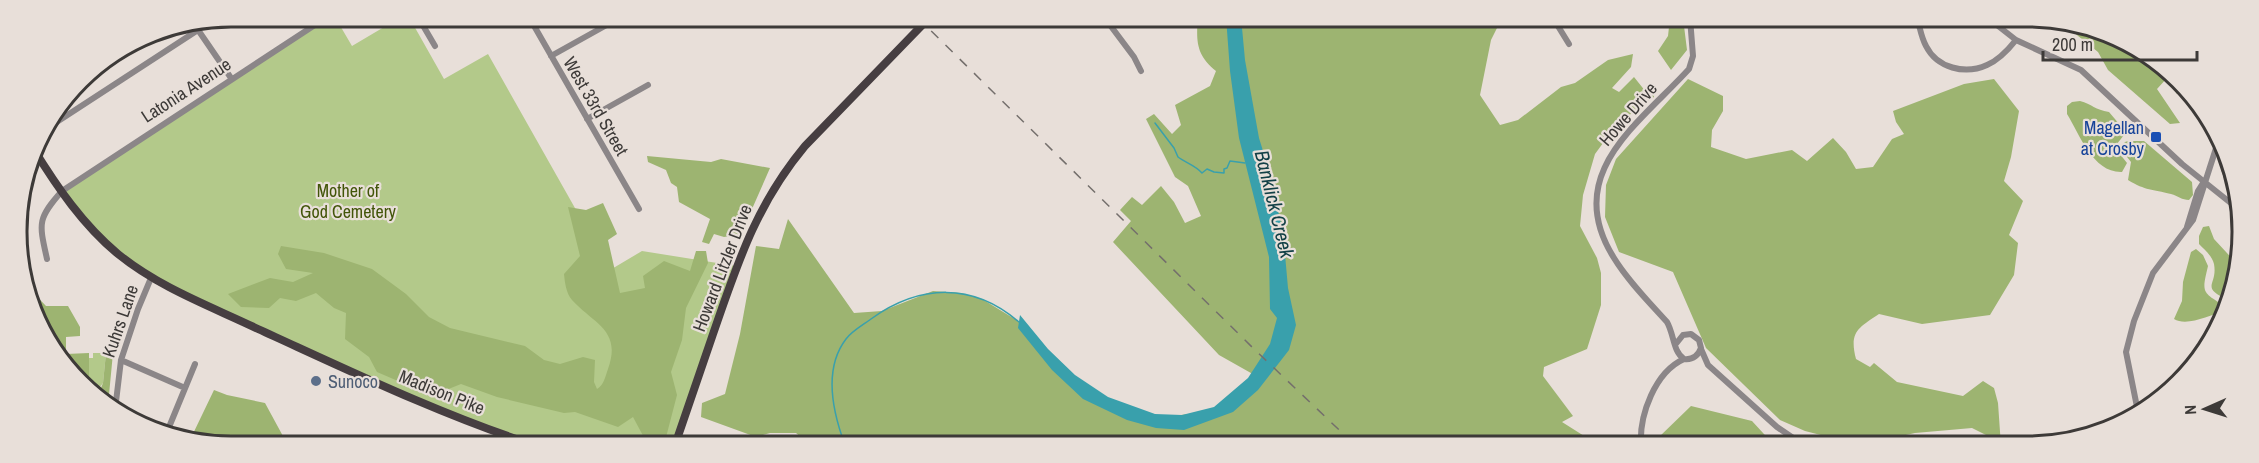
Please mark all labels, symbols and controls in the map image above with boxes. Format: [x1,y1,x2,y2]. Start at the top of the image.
scale bar [2043,24,2198,62]
text: 200 m [2052,32,2093,57]
street label: Latonia Avenue [136,52,236,128]
street label: West 33rd Street [558,52,634,160]
street label: Howe Drive [1593,77,1663,151]
place label: Magellan at Crosby [2081,115,2145,161]
marker: Magellan at Crosby [2149,130,2163,144]
water label: Banklick Creek [1249,147,1302,262]
park label: Mother of God Cemetery [300,178,397,224]
street label: Howard Litzler Drive [686,201,758,335]
street label: Kuhrs Lane [96,281,144,361]
street label: Madison Pike [395,364,489,420]
place label: Sunoco [328,369,378,394]
marker: Sunoco [309,374,323,388]
north arrow [2175,379,2235,439]
text: N [2179,404,2201,415]

